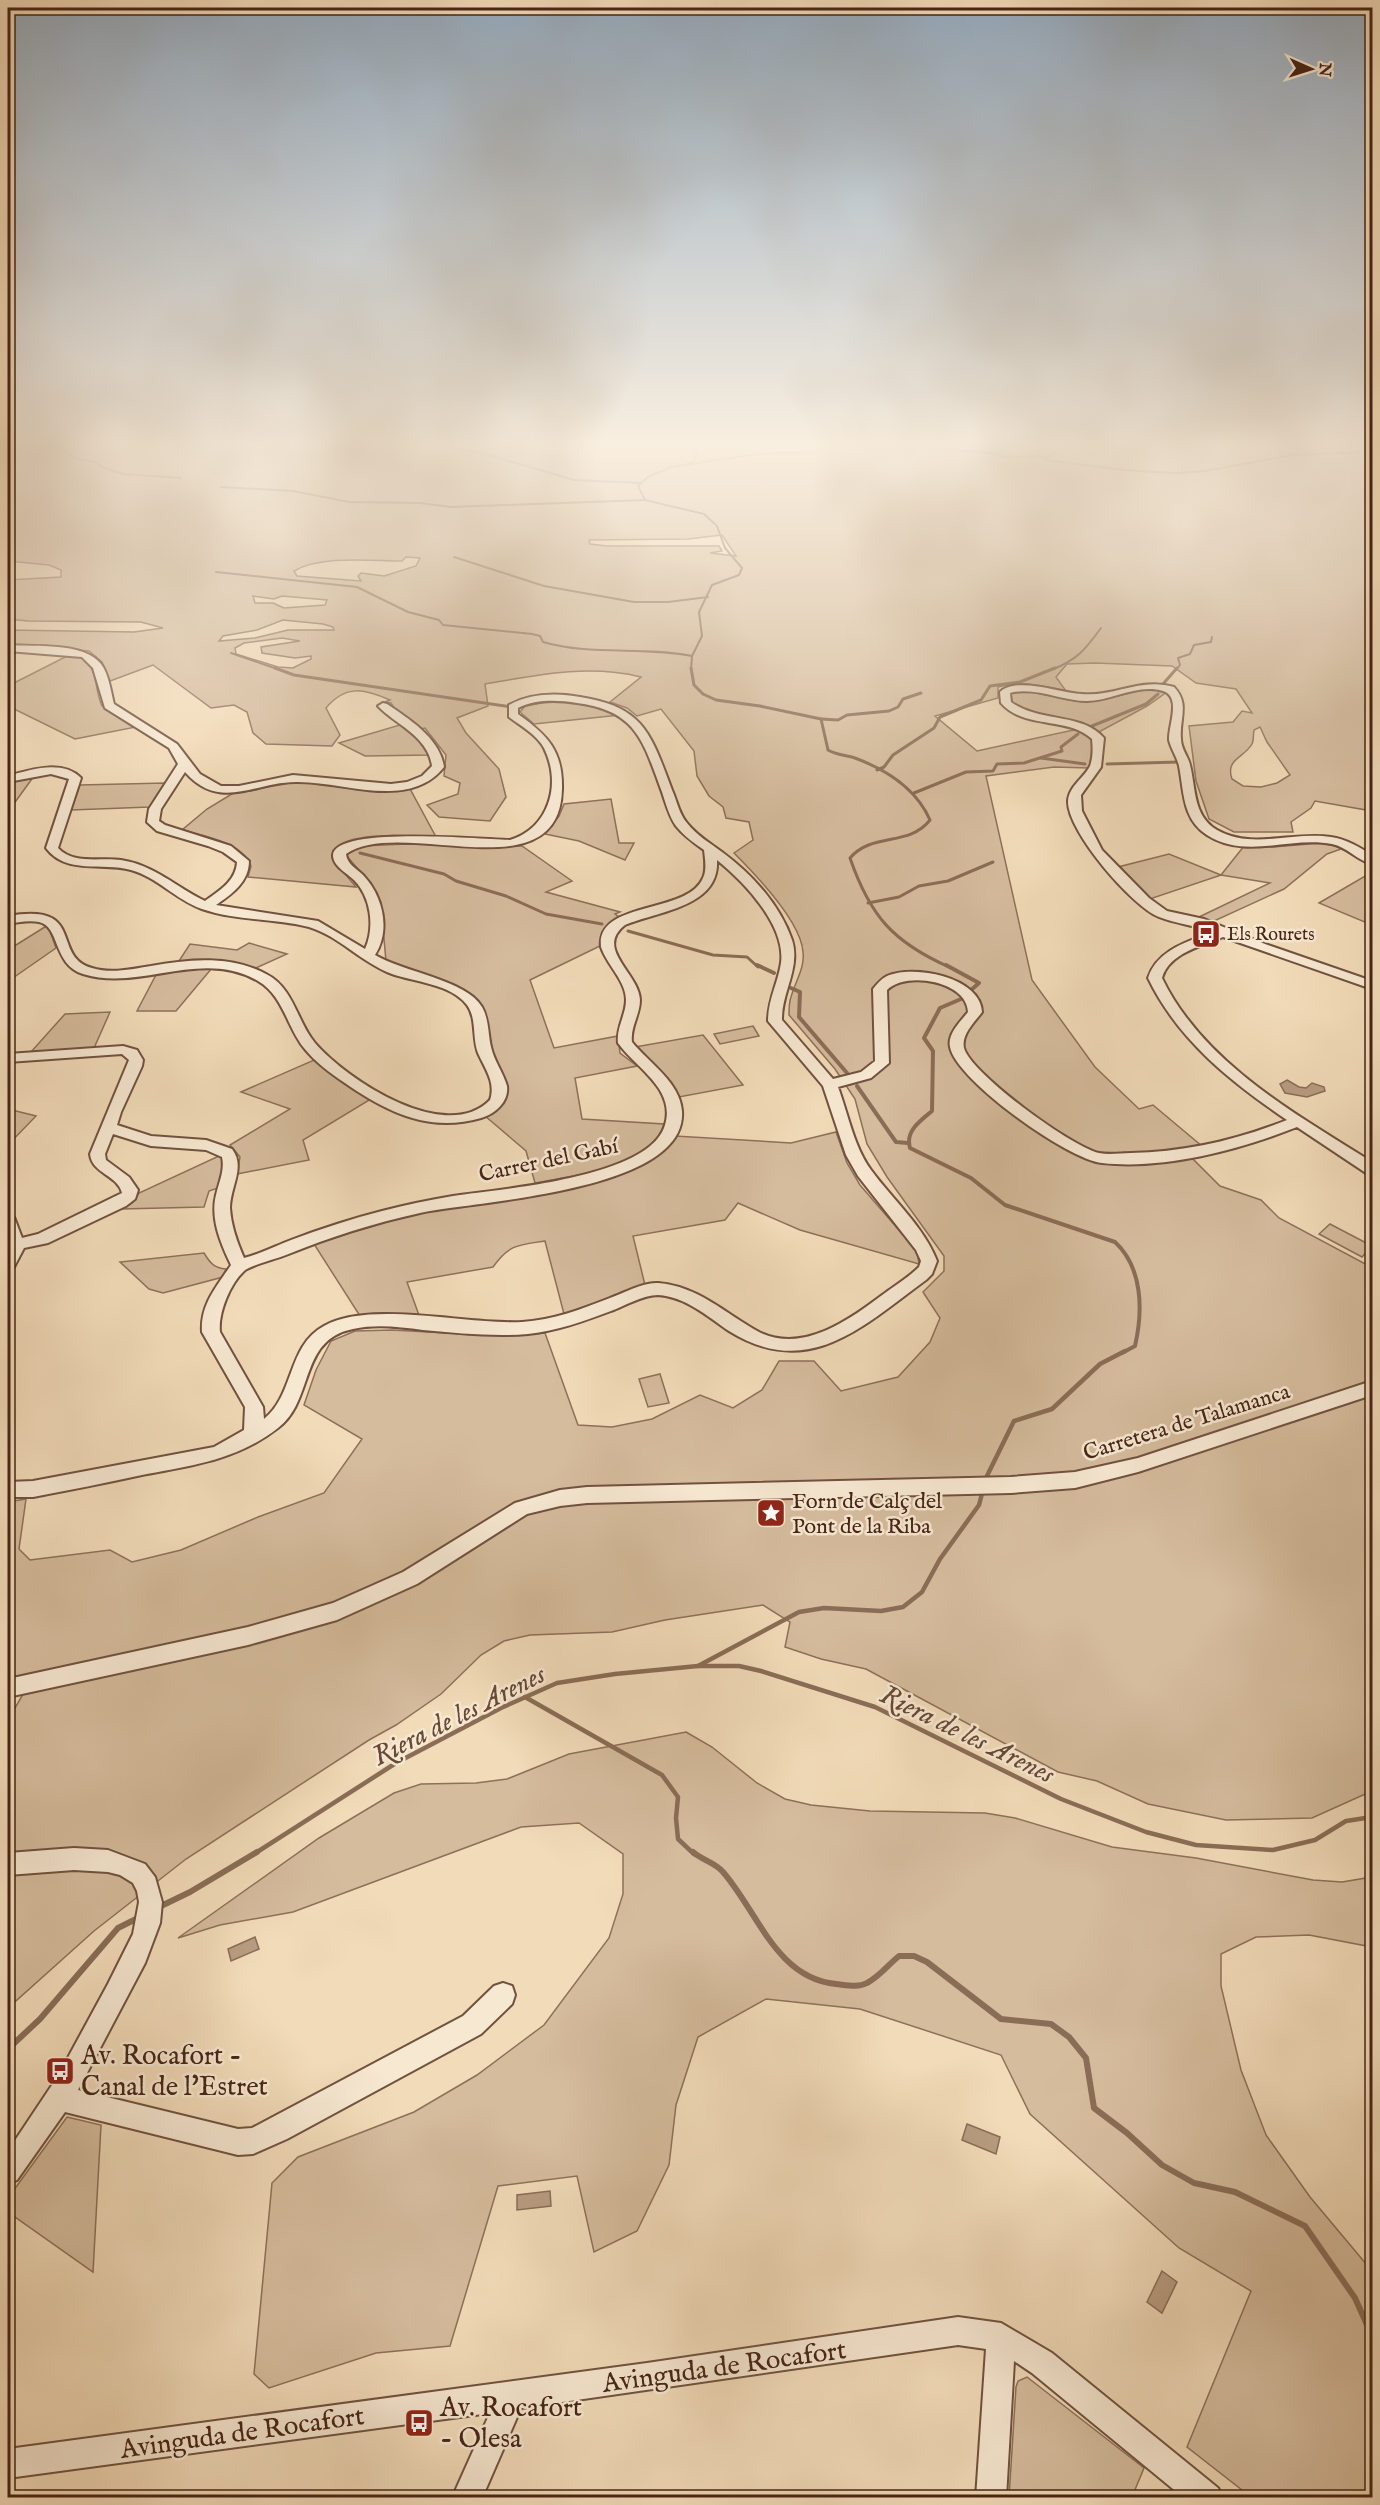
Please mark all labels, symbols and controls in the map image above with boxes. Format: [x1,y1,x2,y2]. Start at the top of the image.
north arrow [1281,39,1341,99]
text: N [1314,61,1334,77]
bus stop icon: Els Rourets [1190,918,1222,950]
place label: Els Rourets [1227,924,1315,947]
street label: Carrer del Gabí [476,1132,623,1189]
street label: Carretera de Talamanca [1080,1378,1294,1468]
place label: Forn de Calç del Pont de la Riba [792,1488,942,1541]
place icon: Forn de Calç del Pont de la Riba [755,1497,787,1529]
water label: Riera de les Arenes [367,1657,553,1775]
water label: Riera de les Arenes [874,1678,1061,1793]
place label: Av. Rocafort - Canal de l'Estret [80,2040,268,2105]
bus stop icon: Av. Rocafort - Canal de l'Estret [44,2055,76,2087]
street label: Avinguda de Rocafort [599,2334,848,2402]
place label: Av. Rocafort - Olesa [439,2392,582,2457]
street label: Avinguda de Rocafort [117,2400,366,2468]
bus stop icon: Av. Rocafort - Olesa [403,2407,435,2439]

